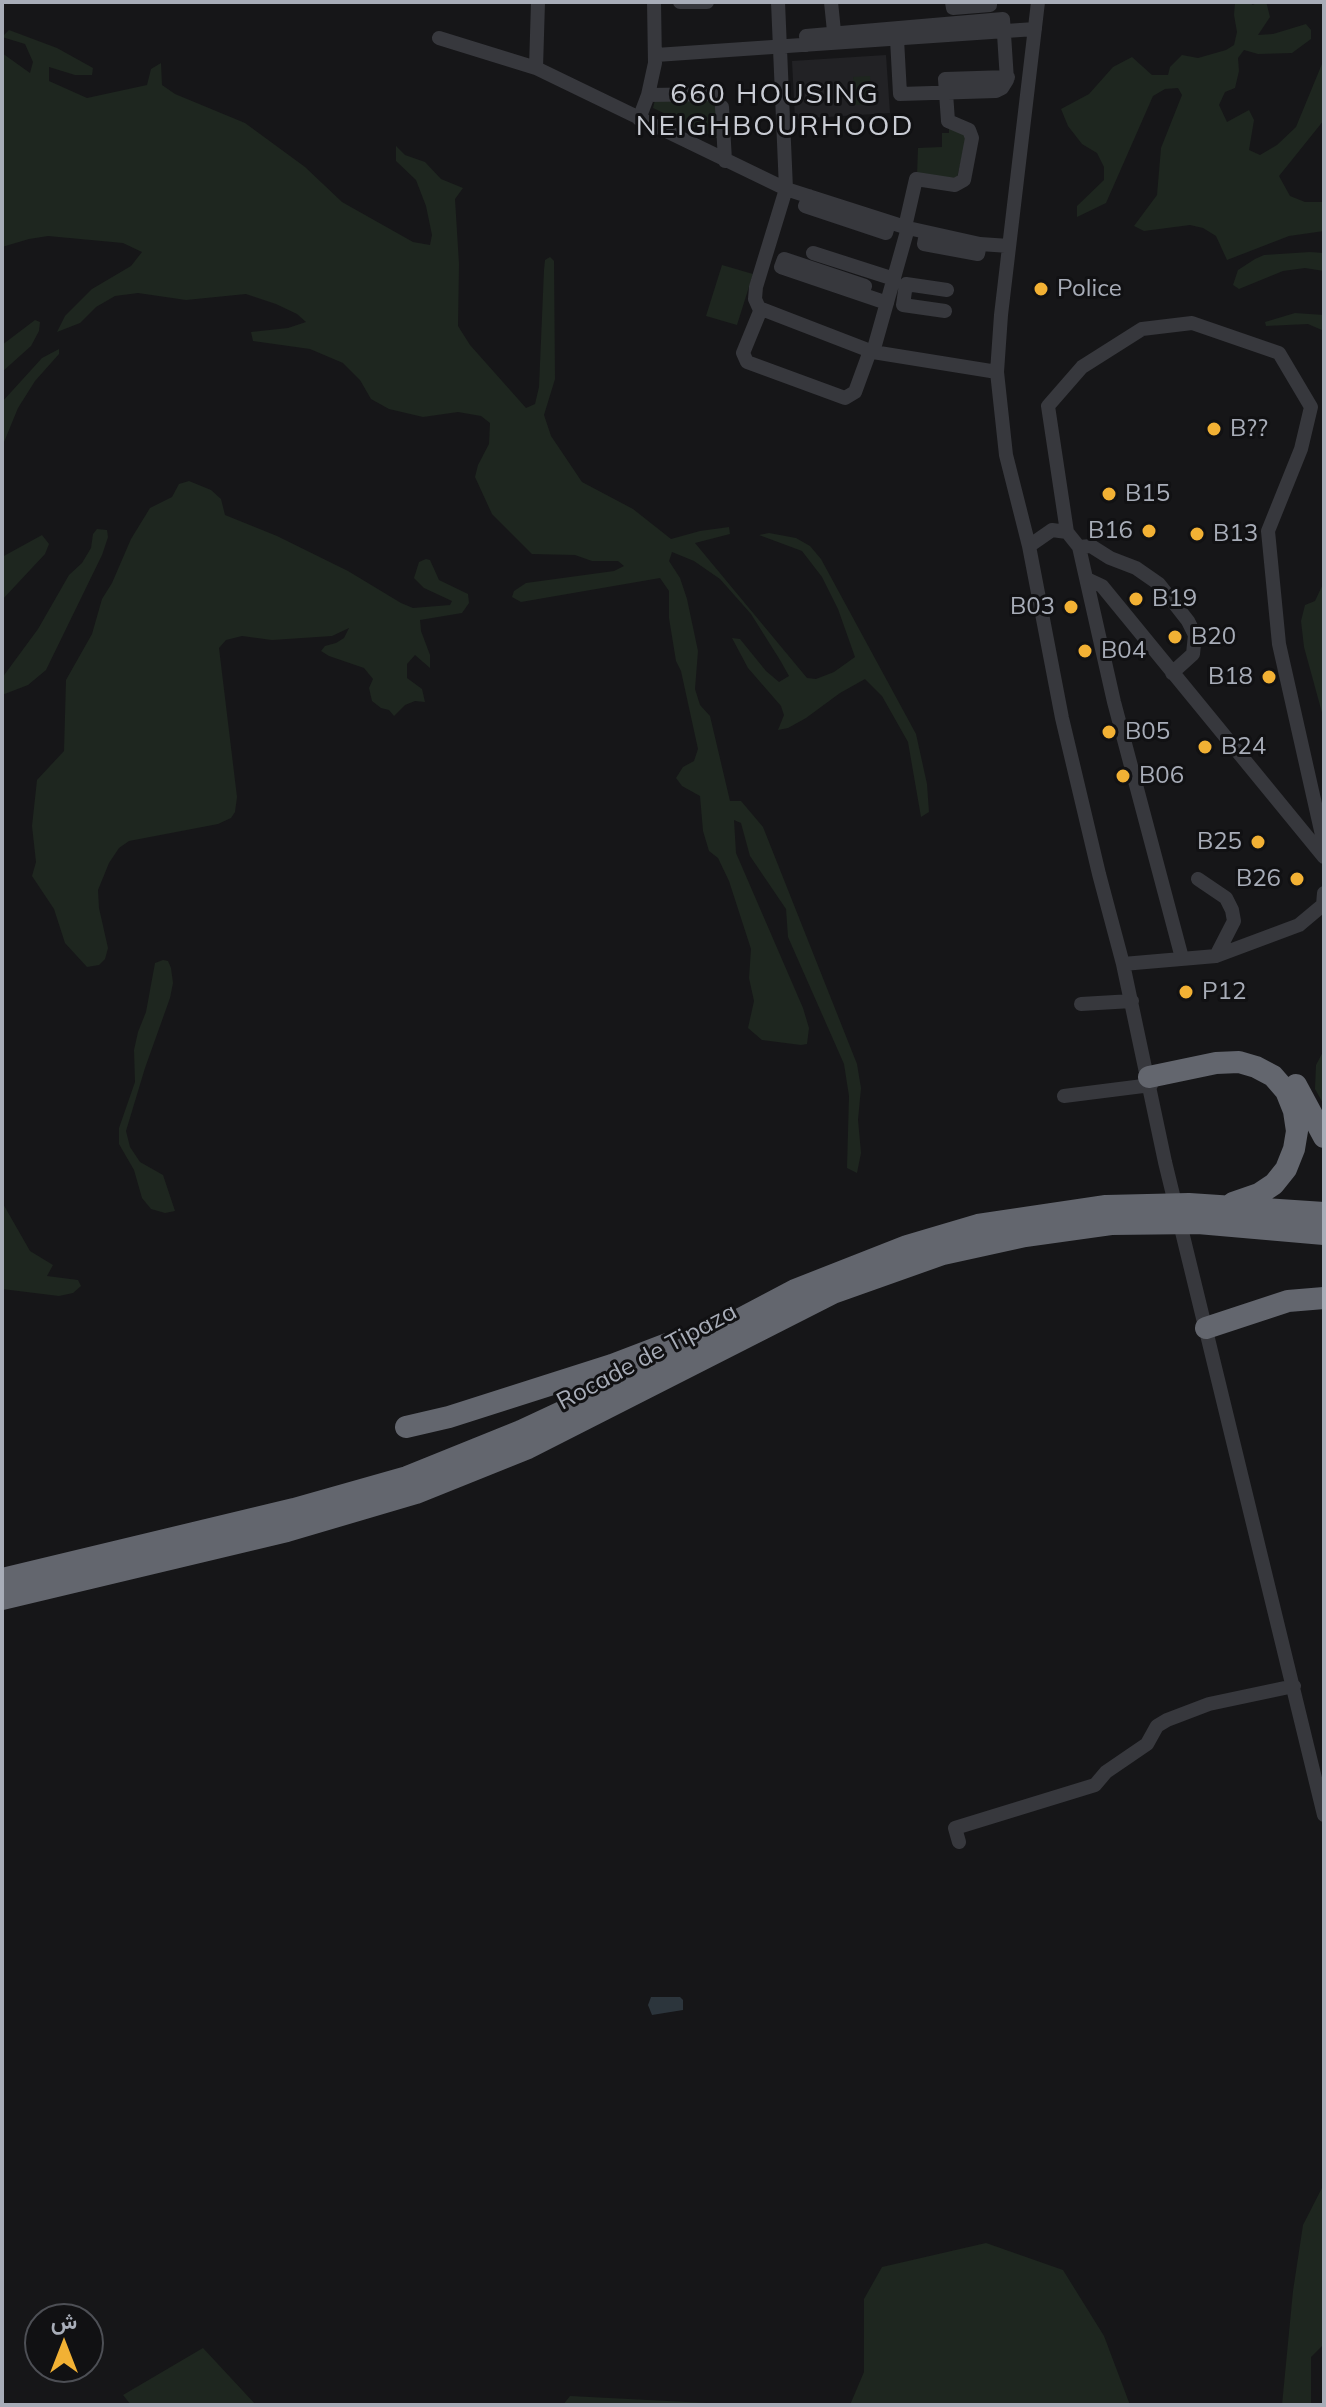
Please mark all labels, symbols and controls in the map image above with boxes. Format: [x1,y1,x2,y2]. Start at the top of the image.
district label: 660 HOUSING NEIGHBOURHOOD [636,78,914,144]
place label: Police [1057,275,1122,303]
marker: Police [1032,280,1050,298]
place label: B?? [1230,415,1268,443]
marker: B?? [1205,420,1223,438]
place label: B15 [1125,480,1170,508]
marker: B15 [1100,485,1118,503]
place label: B16 [1088,517,1133,545]
place label: B13 [1213,520,1258,548]
marker: B16 [1140,522,1158,540]
marker: B13 [1188,525,1206,543]
place label: B19 [1152,585,1197,613]
marker: B19 [1127,590,1145,608]
place label: B03 [1010,593,1055,621]
marker: B03 [1062,598,1080,616]
place label: B20 [1191,623,1236,651]
marker: B20 [1166,628,1184,646]
place label: B04 [1101,637,1146,665]
marker: B04 [1076,642,1094,660]
place label: B18 [1208,663,1253,691]
marker: B18 [1260,668,1278,686]
place label: B05 [1125,718,1170,746]
marker: B05 [1100,723,1118,741]
place label: B24 [1221,733,1266,761]
marker: B24 [1196,738,1214,756]
place label: B06 [1139,762,1184,790]
marker: B06 [1114,767,1132,785]
place label: B25 [1197,828,1242,856]
marker: B25 [1249,833,1267,851]
place label: B26 [1236,865,1281,893]
marker: B26 [1288,870,1306,888]
place label: P12 [1202,978,1246,1006]
marker: P12 [1177,983,1195,1001]
street label: Rocade de Tipaza [552,1297,742,1417]
north arrow [24,2303,104,2383]
text: ش [51,2307,77,2335]

